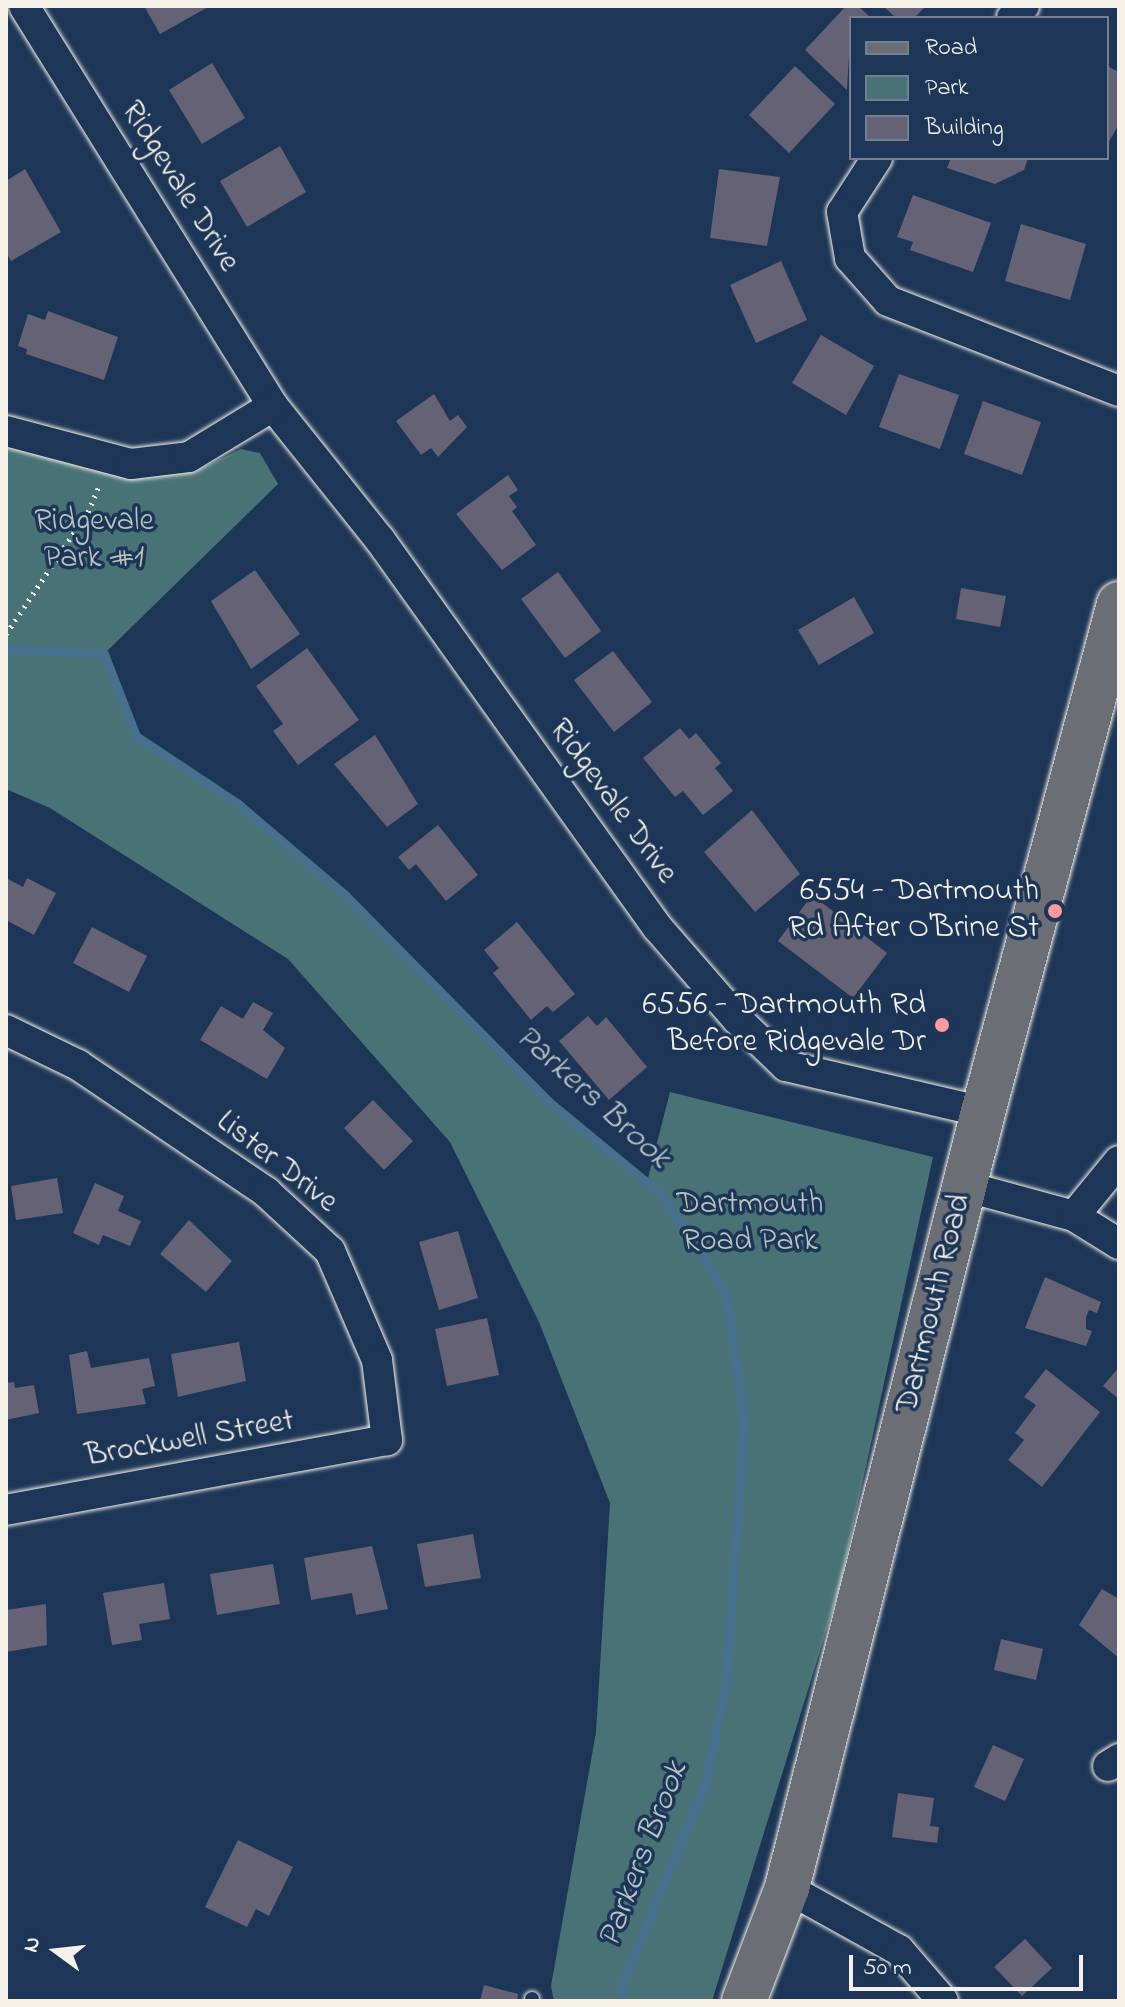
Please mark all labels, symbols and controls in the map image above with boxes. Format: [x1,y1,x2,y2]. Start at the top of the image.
legend [849,16,1109,160]
text: Road [925,31,977,66]
text: Park [925,71,968,106]
street label: Ridgevale Drive [111,94,247,280]
text: Building [925,111,1004,146]
park label: Ridgevale Park #1 [34,504,154,579]
street label: Ridgevale Drive [539,712,685,892]
place label: 6554 - Dartmouth Rd After O'Brine St [788,874,1039,949]
marker: 6554 - Dartmouth Rd After O'Brine St [1046,902,1064,920]
place label: 6556 - Dartmouth Rd Before Ridgevale Dr [642,988,926,1063]
marker: 6556 - Dartmouth Rd Before Ridgevale Dr [933,1016,951,1034]
water label: Parkers Brook [506,1017,678,1179]
street label: Lister Drive [208,1104,344,1222]
park label: Dartmouth Road Park [676,1187,824,1262]
street label: Dartmouth Road [889,1190,981,1418]
street label: Brockwell Street [83,1403,297,1477]
water label: Parkers Brook [590,1756,698,1954]
north arrow [16,1911,96,1991]
text: N [15,1933,50,1956]
scale bar [853,1939,1087,1989]
text: 50 m [863,1951,912,1986]

